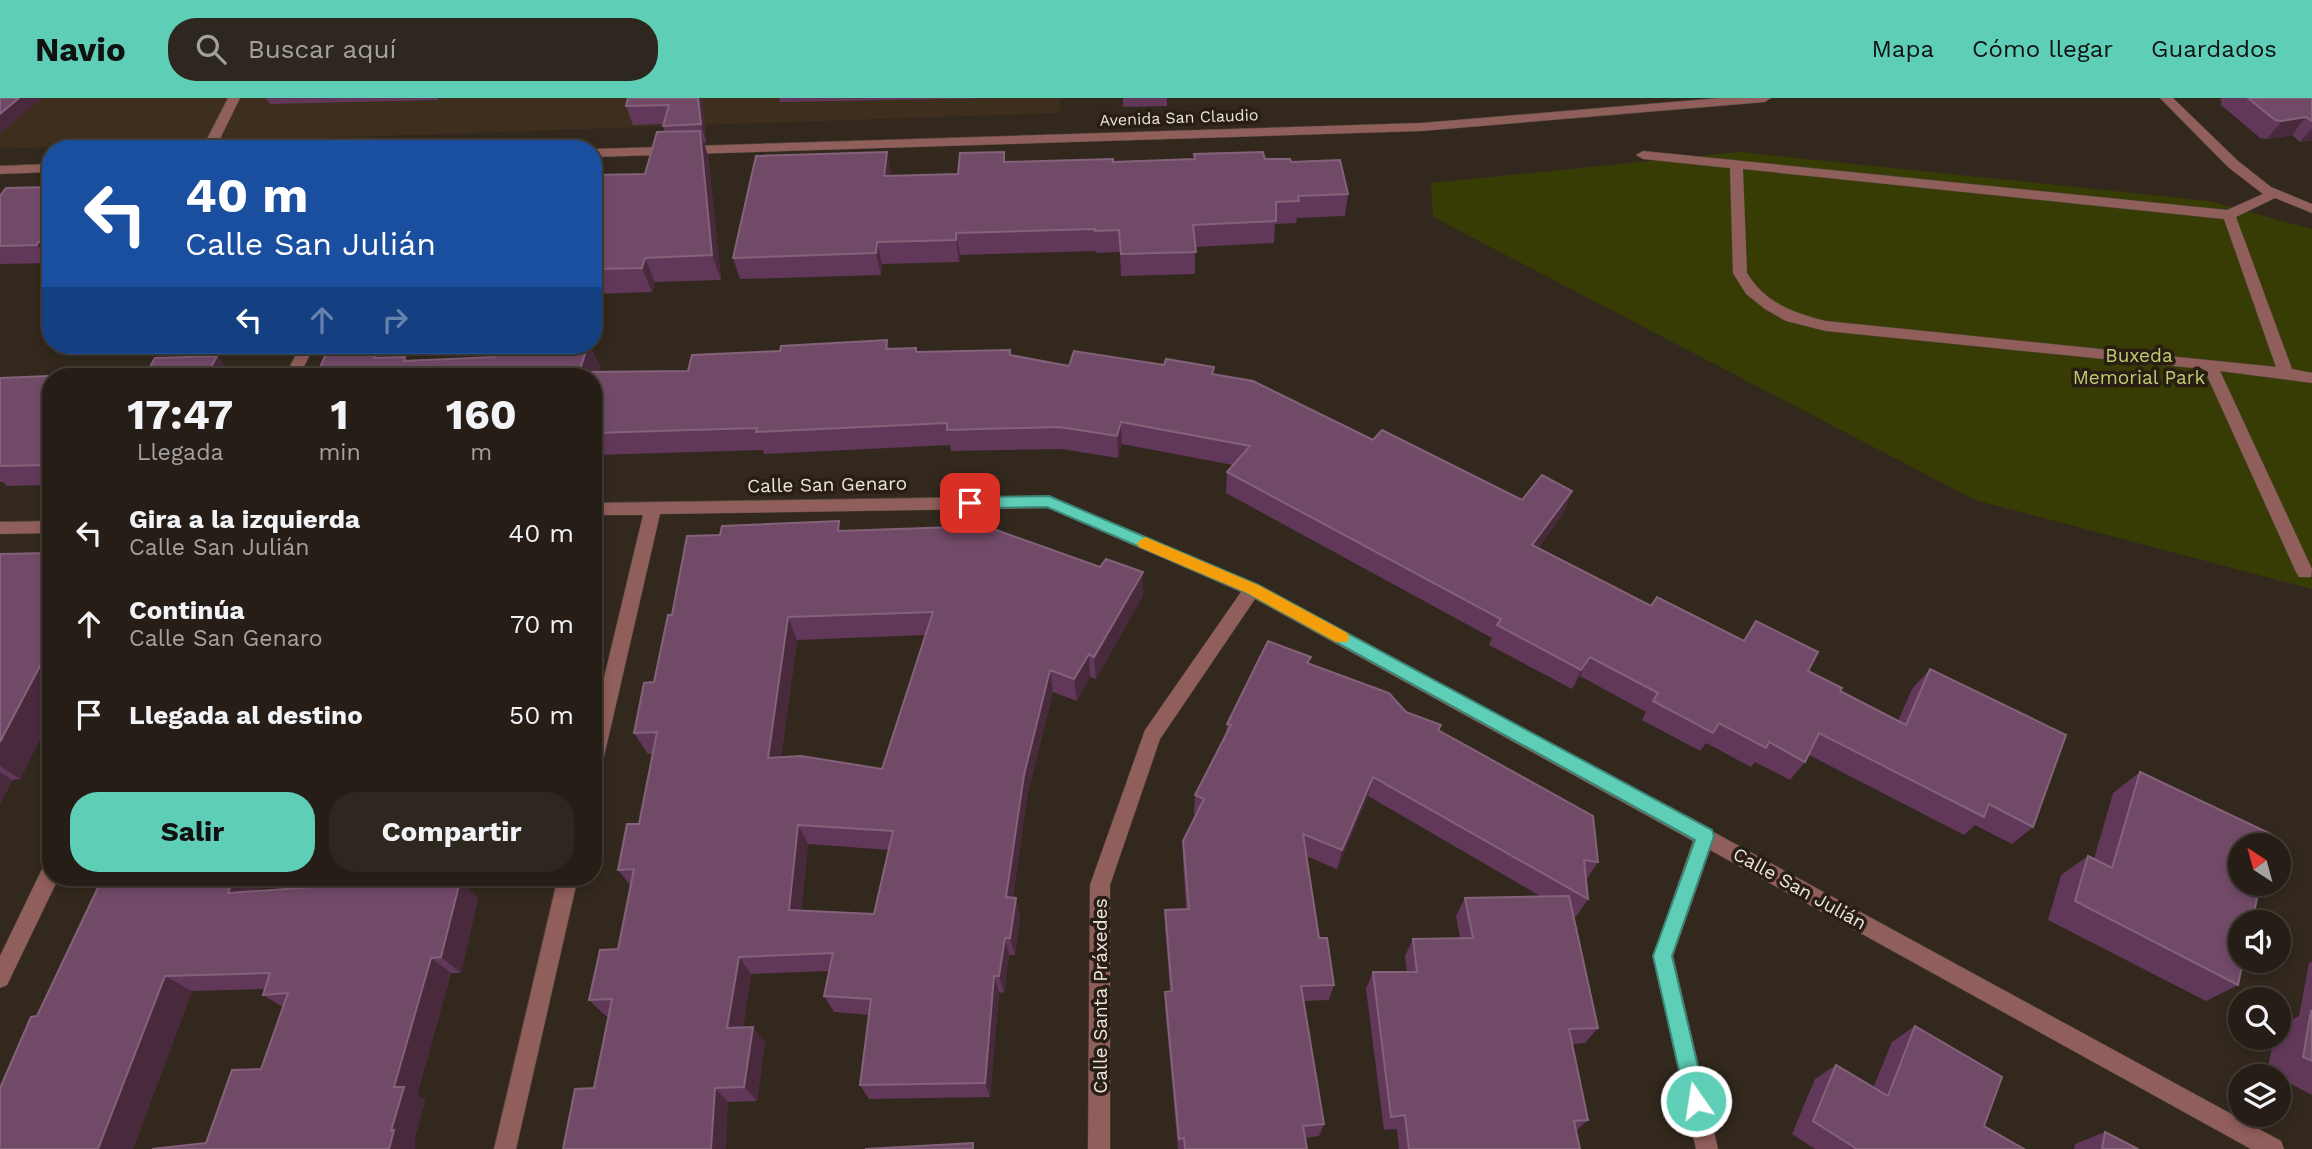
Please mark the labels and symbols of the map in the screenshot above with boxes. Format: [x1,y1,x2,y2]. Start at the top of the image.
street label: Avenida San Claudio [1099,105,1259,130]
park label: Buxeda Memorial Park [2073,344,2206,389]
street label: Calle San Genaro [747,472,907,497]
pin [940,473,1000,533]
north arrow [2228,833,2291,896]
street label: Calle San Julián [1729,842,1871,935]
street label: Calle Santa Práxedes [1089,898,1112,1094]
position arrow [1659,1064,1733,1138]

